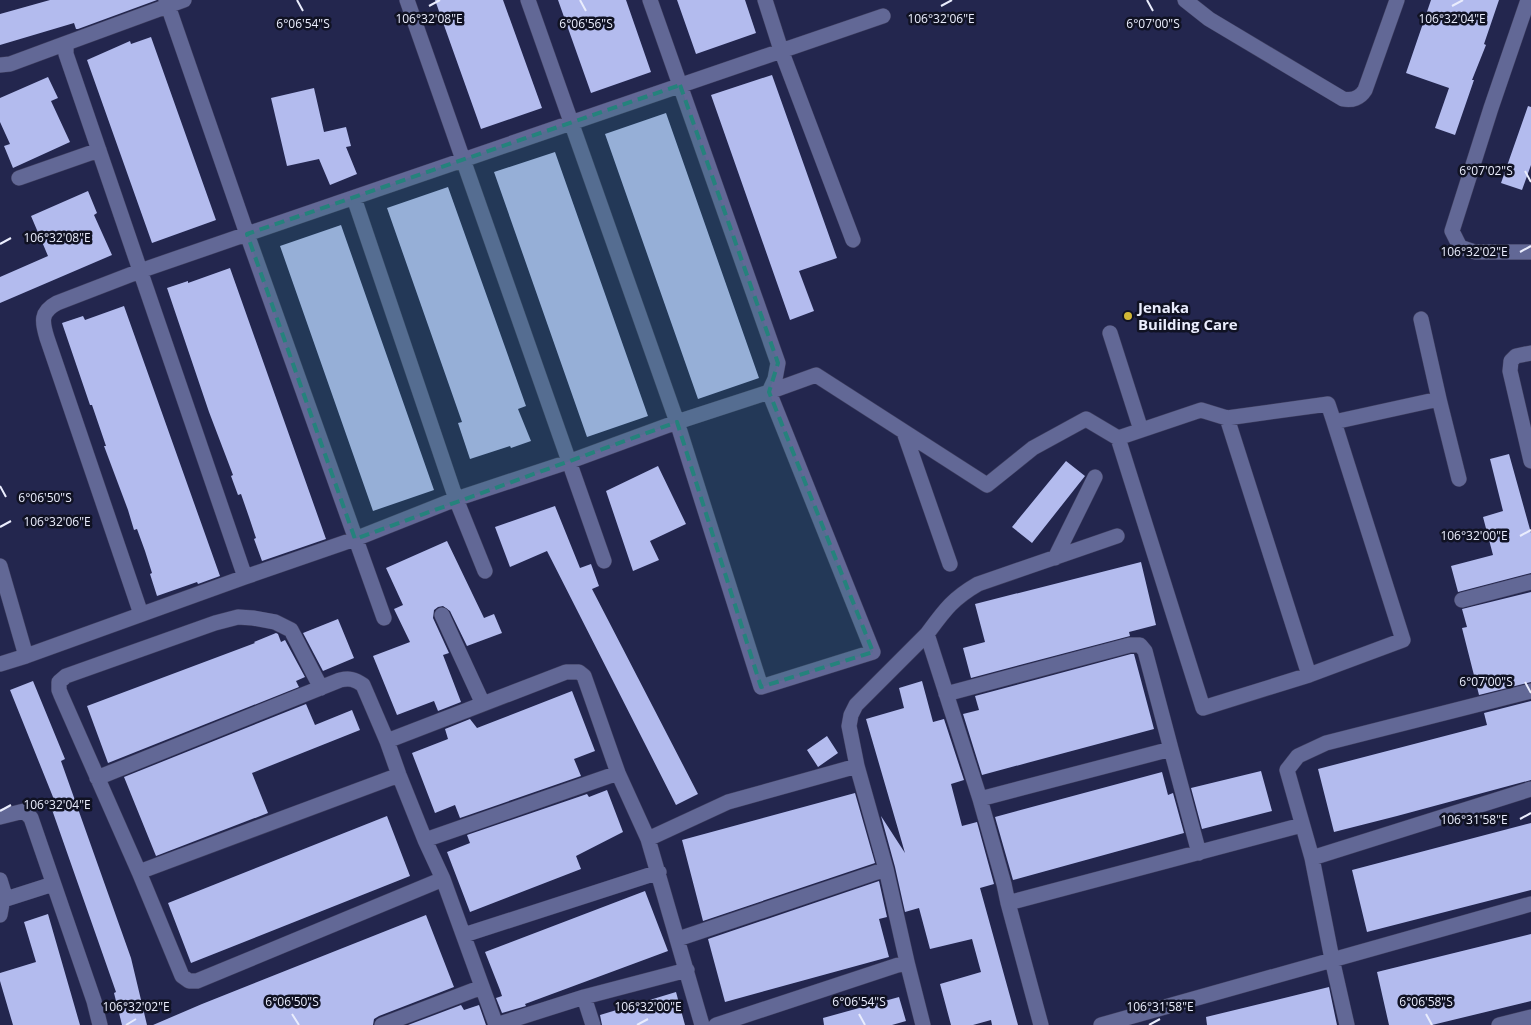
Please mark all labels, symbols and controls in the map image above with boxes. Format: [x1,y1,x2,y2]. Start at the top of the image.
text: 106°32'08"E [395,10,463,27]
text: 106°32'06"E [907,10,975,27]
text: 106°32'04"E [1418,10,1486,27]
text: 6°06'54"S [276,15,330,32]
text: 6°06'56"S [559,15,613,32]
text: 6°07'00"S [1126,15,1180,32]
text: 6°07'02"S [1459,162,1513,179]
text: 106°32'08"E [23,229,91,246]
text: 106°32'02"E [1440,243,1508,260]
place label: Jenaka Building Care [1136,297,1238,334]
marker: Jenaka Building Care [1122,310,1134,322]
text: 6°06'50"S [18,489,72,506]
text: 106°32'06"E [23,513,91,530]
text: 106°32'00"E [1440,527,1508,544]
text: 6°07'00"S [1459,673,1513,690]
text: 106°32'04"E [23,796,91,813]
text: 106°31'58"E [1440,811,1508,828]
text: 6°06'50"S [265,993,319,1010]
text: 6°06'54"S [832,993,886,1010]
text: 6°06'58"S [1399,993,1453,1010]
text: 106°32'02"E [102,998,170,1015]
text: 106°32'00"E [614,998,682,1015]
text: 106°31'58"E [1126,998,1194,1015]

